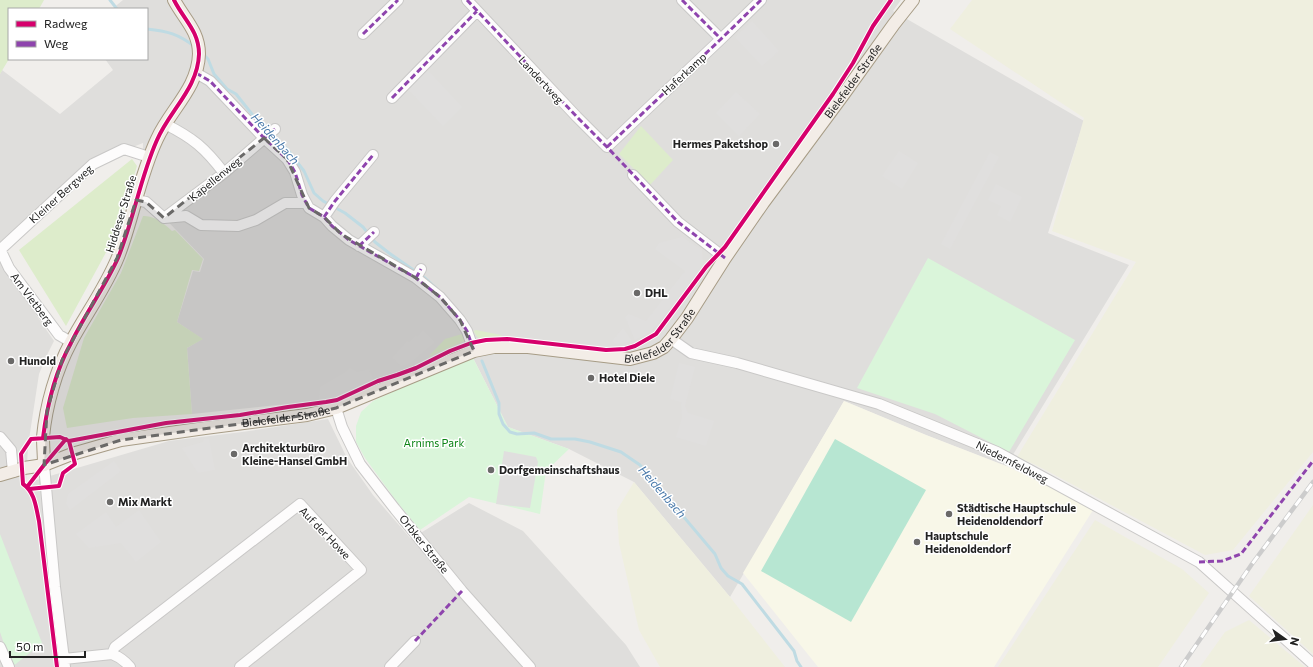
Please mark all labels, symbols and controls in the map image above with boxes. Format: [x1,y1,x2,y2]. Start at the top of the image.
legend [8,8,148,60]
text: Radweg [44,16,88,30]
text: Weg [44,36,69,50]
street label: Bielefelder Straße [821,41,884,121]
street label: Haferkamp [659,50,709,98]
street label: Landertweg [516,53,567,106]
water label: Heidenbach [249,110,303,167]
place label: Hermes Paketshop [673,137,768,150]
marker: Hermes Paketshop [771,139,781,149]
street label: Kapellenweg [186,154,243,204]
street label: Kleiner Bergweg [26,162,95,226]
street label: Hiddeser Straße [103,173,139,254]
street label: Am Vietberg [8,270,56,328]
place label: DHL [645,286,668,299]
marker: DHL [632,288,642,298]
street label: Bielefelder Straße [624,306,698,365]
place label: Hunold [19,354,56,367]
marker: Hunold [6,356,16,366]
place label: Hotel Diele [599,371,655,384]
marker: Hotel Diele [586,373,596,383]
street label: Bielefelder Straße [241,403,332,429]
park label: Arnims Park [404,436,464,449]
street label: Niedernfeldweg [974,438,1050,485]
place label: Architekturbüro Kleine-Hansel GmbH [242,441,347,467]
marker: Architekturbüro Kleine-Hansel GmbH [229,449,239,459]
water label: Heidenbach [636,462,689,520]
place label: Dorfgemeinschaftshaus [499,463,620,476]
marker: Dorfgemeinschaftshaus [486,465,496,475]
place label: Mix Markt [118,495,172,508]
marker: Mix Markt [105,497,115,507]
place label: Städtische Hauptschule Heidenoldendorf [957,501,1076,527]
street label: Auf der Howe [297,504,354,562]
marker: Städtische Hauptschule Heidenoldendorf [944,509,954,519]
street label: Orbker Straße [397,512,452,576]
place label: Hauptschule Heidenoldendorf [925,529,1011,555]
marker: Hauptschule Heidenoldendorf [912,537,922,547]
north arrow [1265,619,1305,659]
scale bar [10,633,85,659]
text: N [1288,636,1302,647]
text: 50 m [16,639,44,653]

